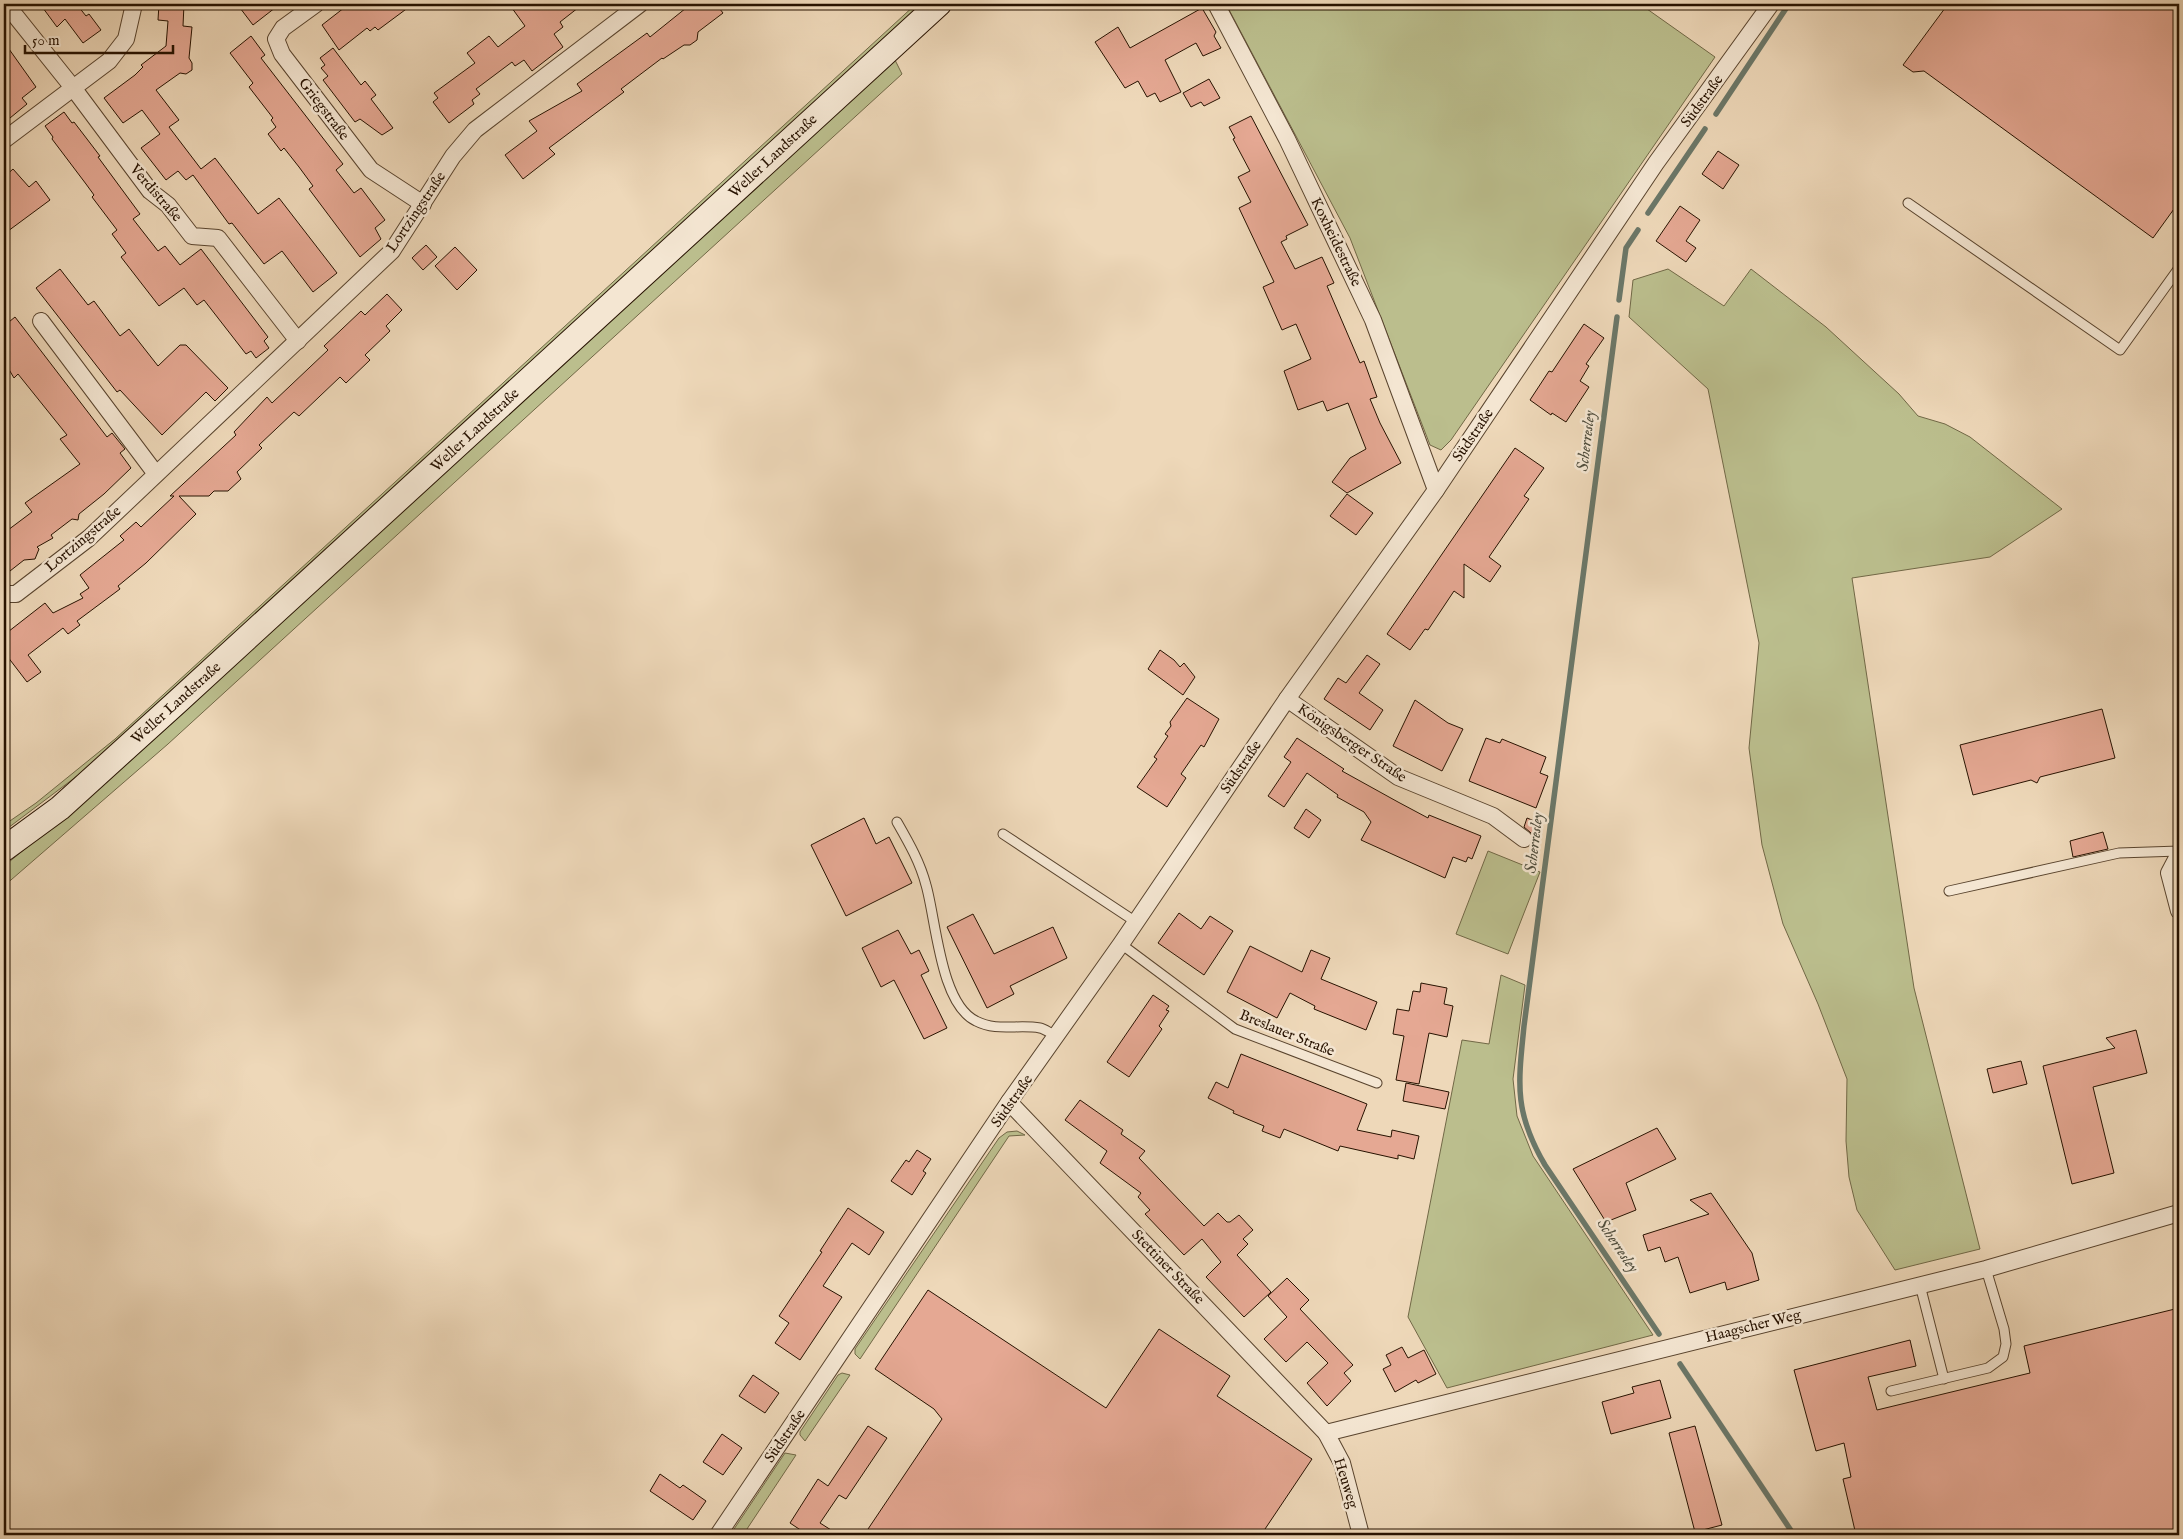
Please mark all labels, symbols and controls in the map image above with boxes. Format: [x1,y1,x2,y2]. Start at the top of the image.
scale bar [25,22,172,54]
text: 50 m [32,31,60,50]
street label: Südstraße [1677,71,1728,131]
street label: Griegstraße [294,74,354,144]
street label: Weller Landstraße [725,110,821,202]
street label: Verdistraße [125,159,186,226]
street label: Lortzingstraße [382,168,450,256]
street label: Koxheidestraße [1306,194,1366,290]
street label: Weller Landstraße [427,384,523,476]
street label: Südstraße [1448,405,1498,465]
water label: Scherresley [1573,409,1601,472]
street label: Lortzingstraße [41,502,125,576]
street label: Weller Landstraße [127,658,225,748]
street label: Königsberger Straße [1294,699,1410,787]
street label: Südstraße [1216,737,1266,797]
water label: Scherresley [1521,811,1549,874]
street label: Breslauer Straße [1237,1005,1338,1061]
street label: Südstraße [987,1071,1037,1131]
water label: Scherresley [1592,1215,1643,1278]
street label: Stettiner Straße [1127,1225,1209,1309]
street label: Haagscher Weg [1703,1305,1804,1347]
street label: Südstraße [760,1406,810,1466]
street label: Heuweg [1329,1455,1363,1512]

